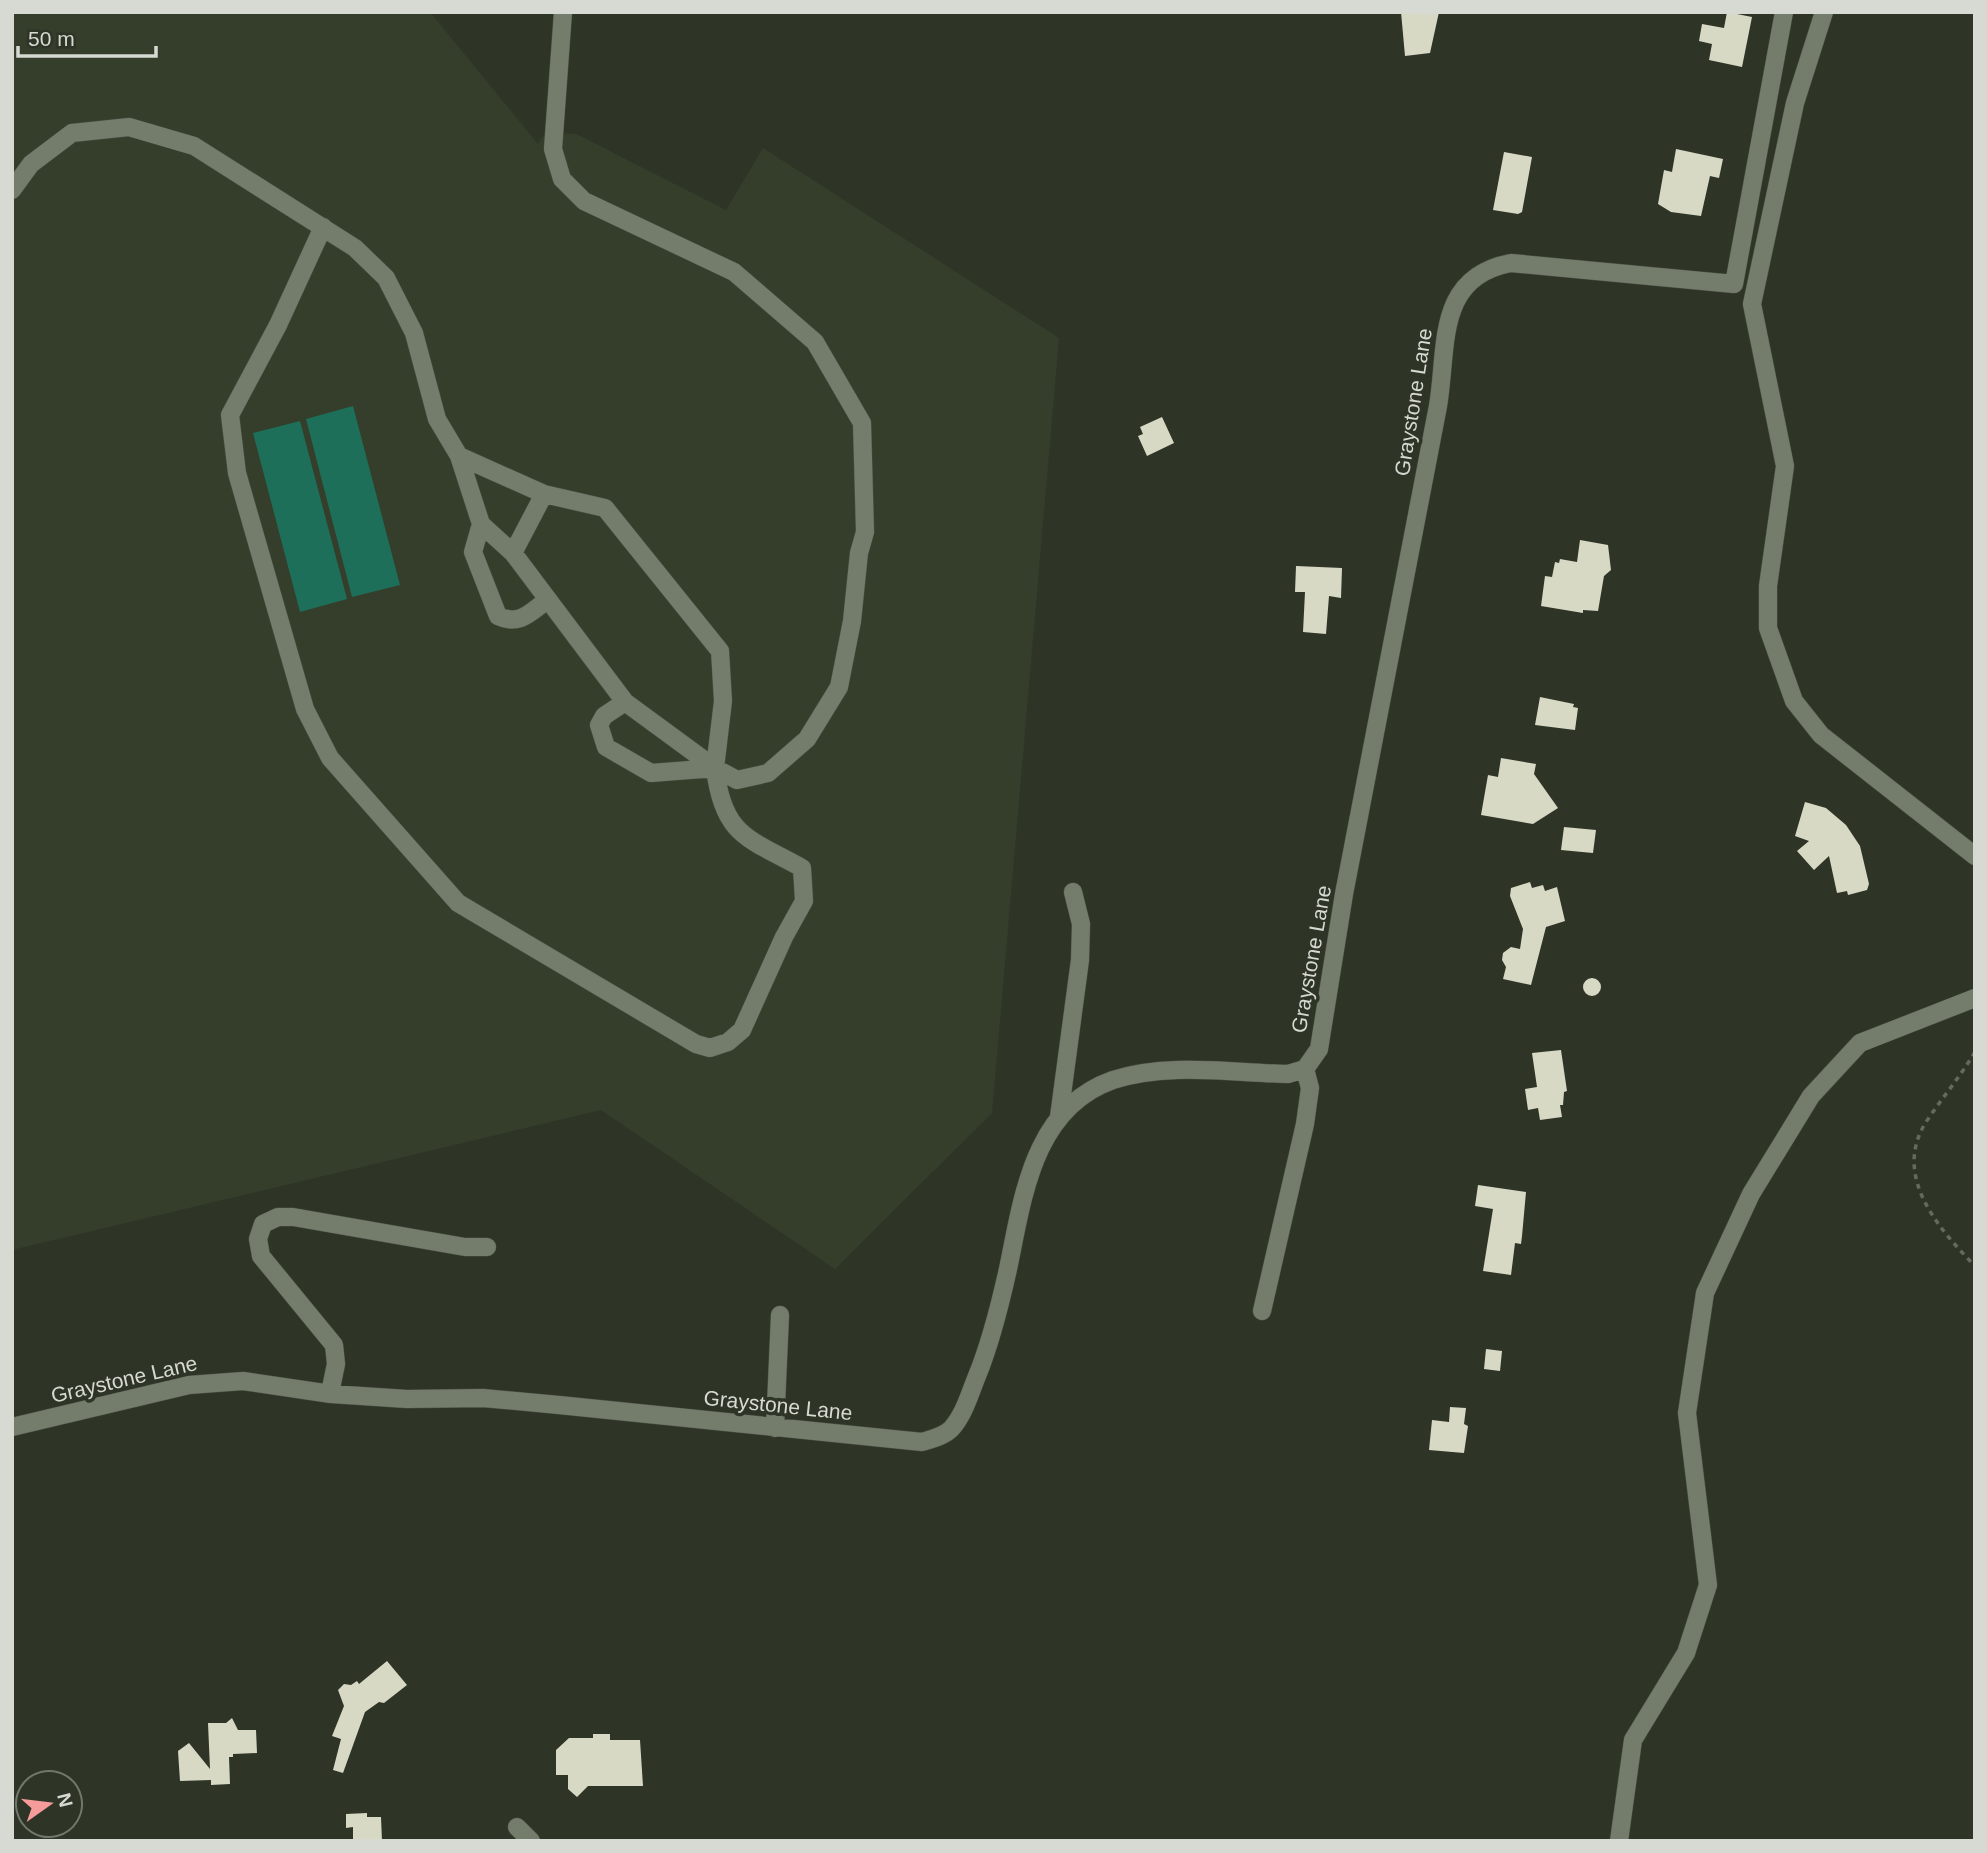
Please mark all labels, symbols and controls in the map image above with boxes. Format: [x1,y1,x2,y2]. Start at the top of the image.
scale bar [18,14,156,58]
text: 50 m [28,27,75,50]
street label: Graystone Lane [1390,326,1436,478]
street label: Graystone Lane [1287,883,1335,1035]
street label: Graystone Lane [49,1351,199,1407]
street label: Graystone Lane [702,1386,854,1424]
north arrow [14,1769,84,1839]
text: N [53,1791,77,1809]

